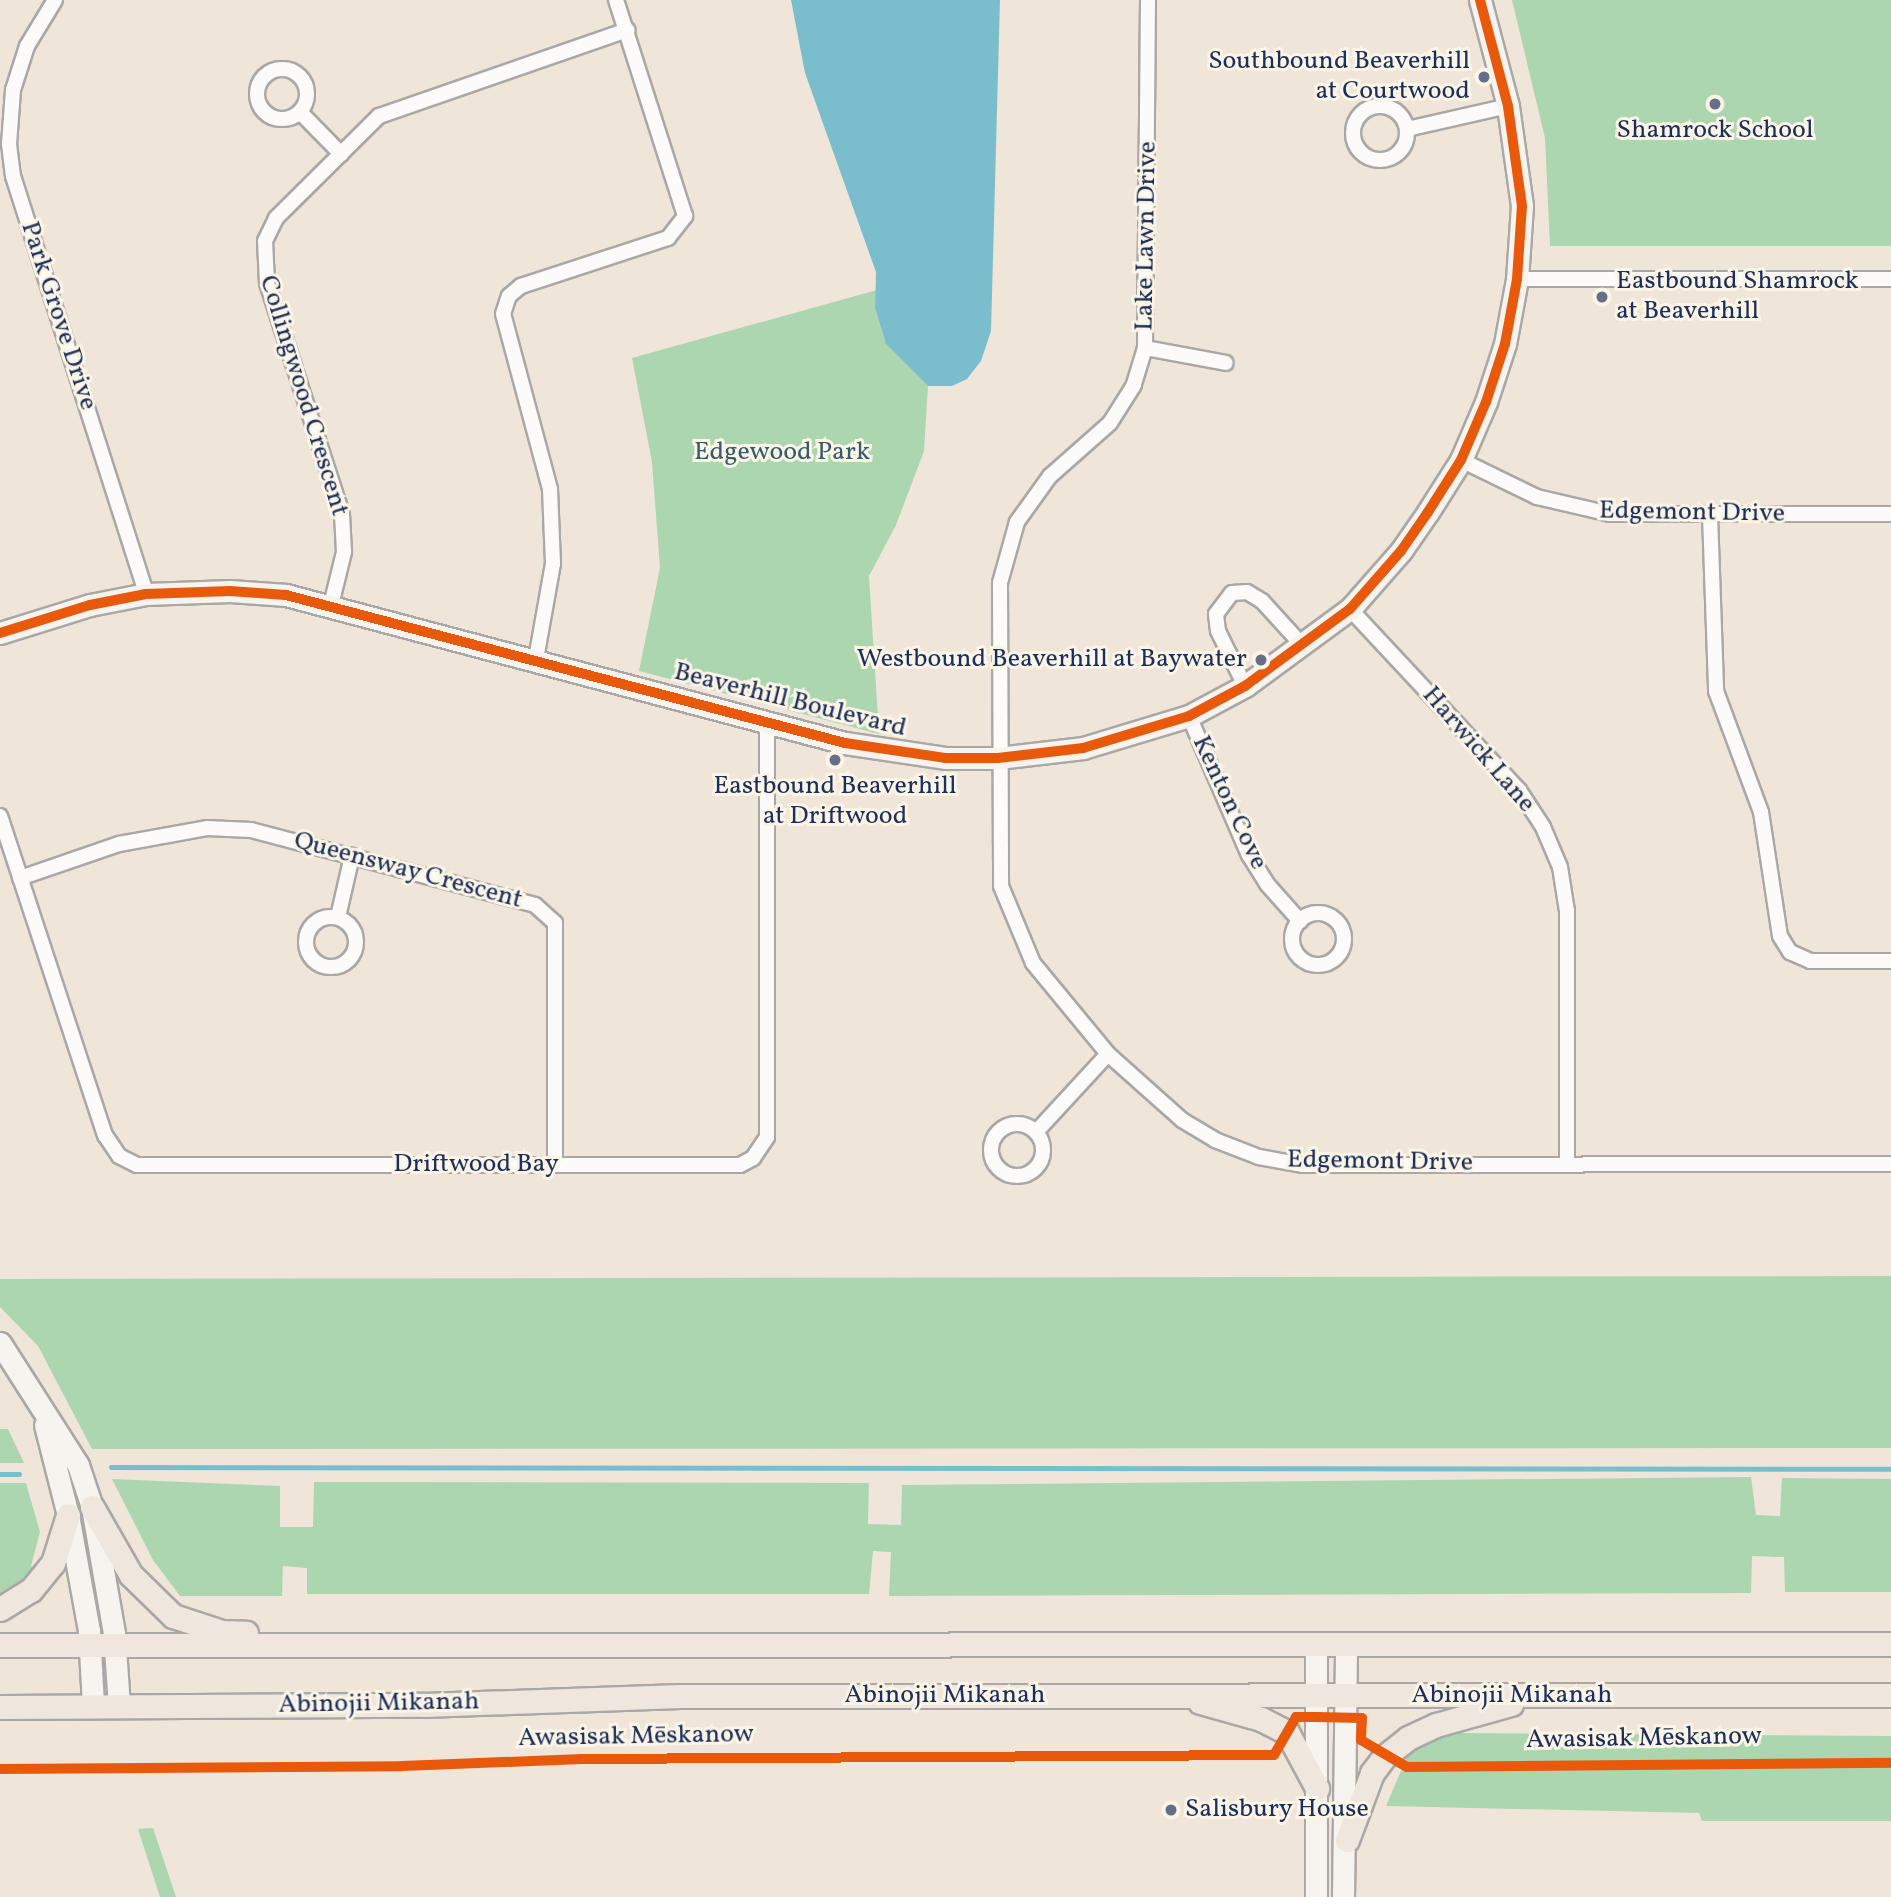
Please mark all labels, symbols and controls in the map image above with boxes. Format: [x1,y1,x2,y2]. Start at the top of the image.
place label: Southbound Beaverhill at Courtwood [1208,46,1470,108]
marker: Southbound Beaverhill at Courtwood [1476,69,1492,85]
marker: Shamrock School [1707,96,1723,112]
place label: Shamrock School [1617,115,1813,147]
street label: Lake Lawn Drive [1130,141,1164,331]
street label: Park Grove Drive [13,218,103,414]
place label: Eastbound Shamrock at Beaverhill [1616,266,1859,328]
street label: Collingwood Crescent [252,272,354,520]
marker: Eastbound Shamrock at Beaverhill [1594,289,1610,305]
park label: Edgewood Park [694,437,870,469]
street label: Edgemont Drive [1599,496,1785,530]
place label: Westbound Beaverhill at Baywater [857,644,1247,676]
marker: Westbound Beaverhill at Baywater [1253,652,1269,668]
street label: Beaverhill Boulevard [671,657,909,745]
street label: Harwick Lane [1415,680,1541,820]
street label: Kenton Cove [1184,731,1274,875]
marker: Eastbound Beaverhill at Driftwood [827,752,843,768]
place label: Eastbound Beaverhill at Driftwood [713,771,957,832]
street label: Queensway Crescent [290,825,526,917]
street label: Edgemont Drive [1287,1145,1473,1179]
street label: Driftwood Bay [393,1149,559,1181]
street label: Abinojii Mikanah [844,1680,1046,1712]
street label: Abinojii Mikanah [1411,1680,1613,1712]
street label: Abinojii Mikanah [278,1687,480,1721]
street label: Awasisak Mēskanow [518,1719,754,1755]
street label: Awasisak Mēskanow [1526,1721,1762,1757]
place label: Salisbury House [1185,1794,1370,1826]
marker: Salisbury House [1163,1802,1179,1818]

